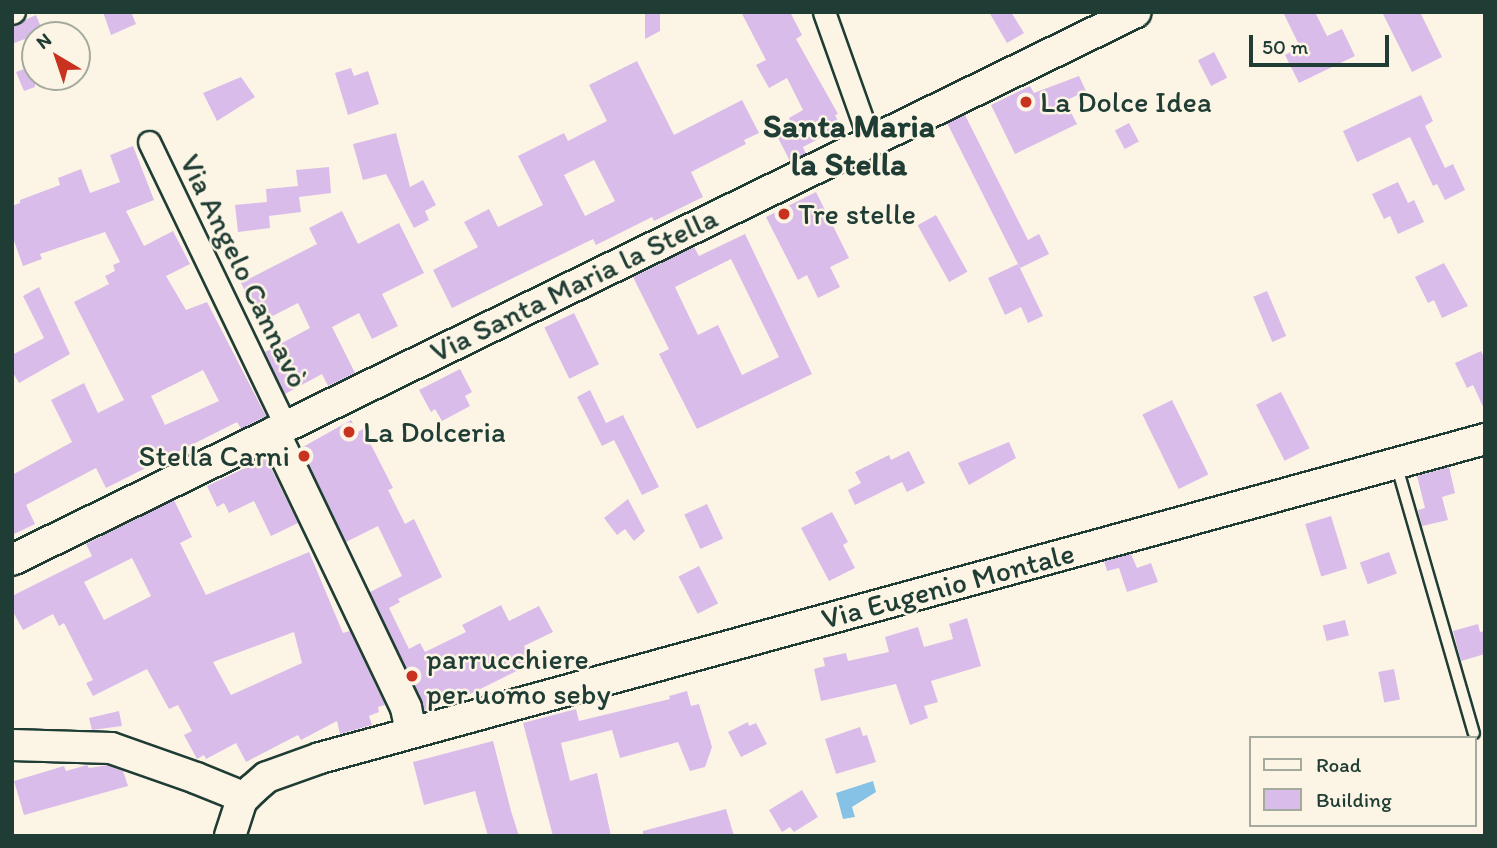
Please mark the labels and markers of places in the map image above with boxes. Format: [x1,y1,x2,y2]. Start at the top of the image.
place label: La Dolce Idea [1040,84,1213,120]
marker: La Dolce Idea [1018,94,1034,110]
place label: Tre stelle [798,196,916,232]
marker: Tre stelle [776,206,792,222]
place label: La Dolceria [363,414,507,450]
marker: La Dolceria [341,424,357,440]
place label: Stella Carni [139,438,290,474]
marker: Stella Carni [296,448,312,464]
place label: parrucchiere per uomo seby [426,641,611,712]
marker: parrucchiere per uomo seby [404,668,420,684]

